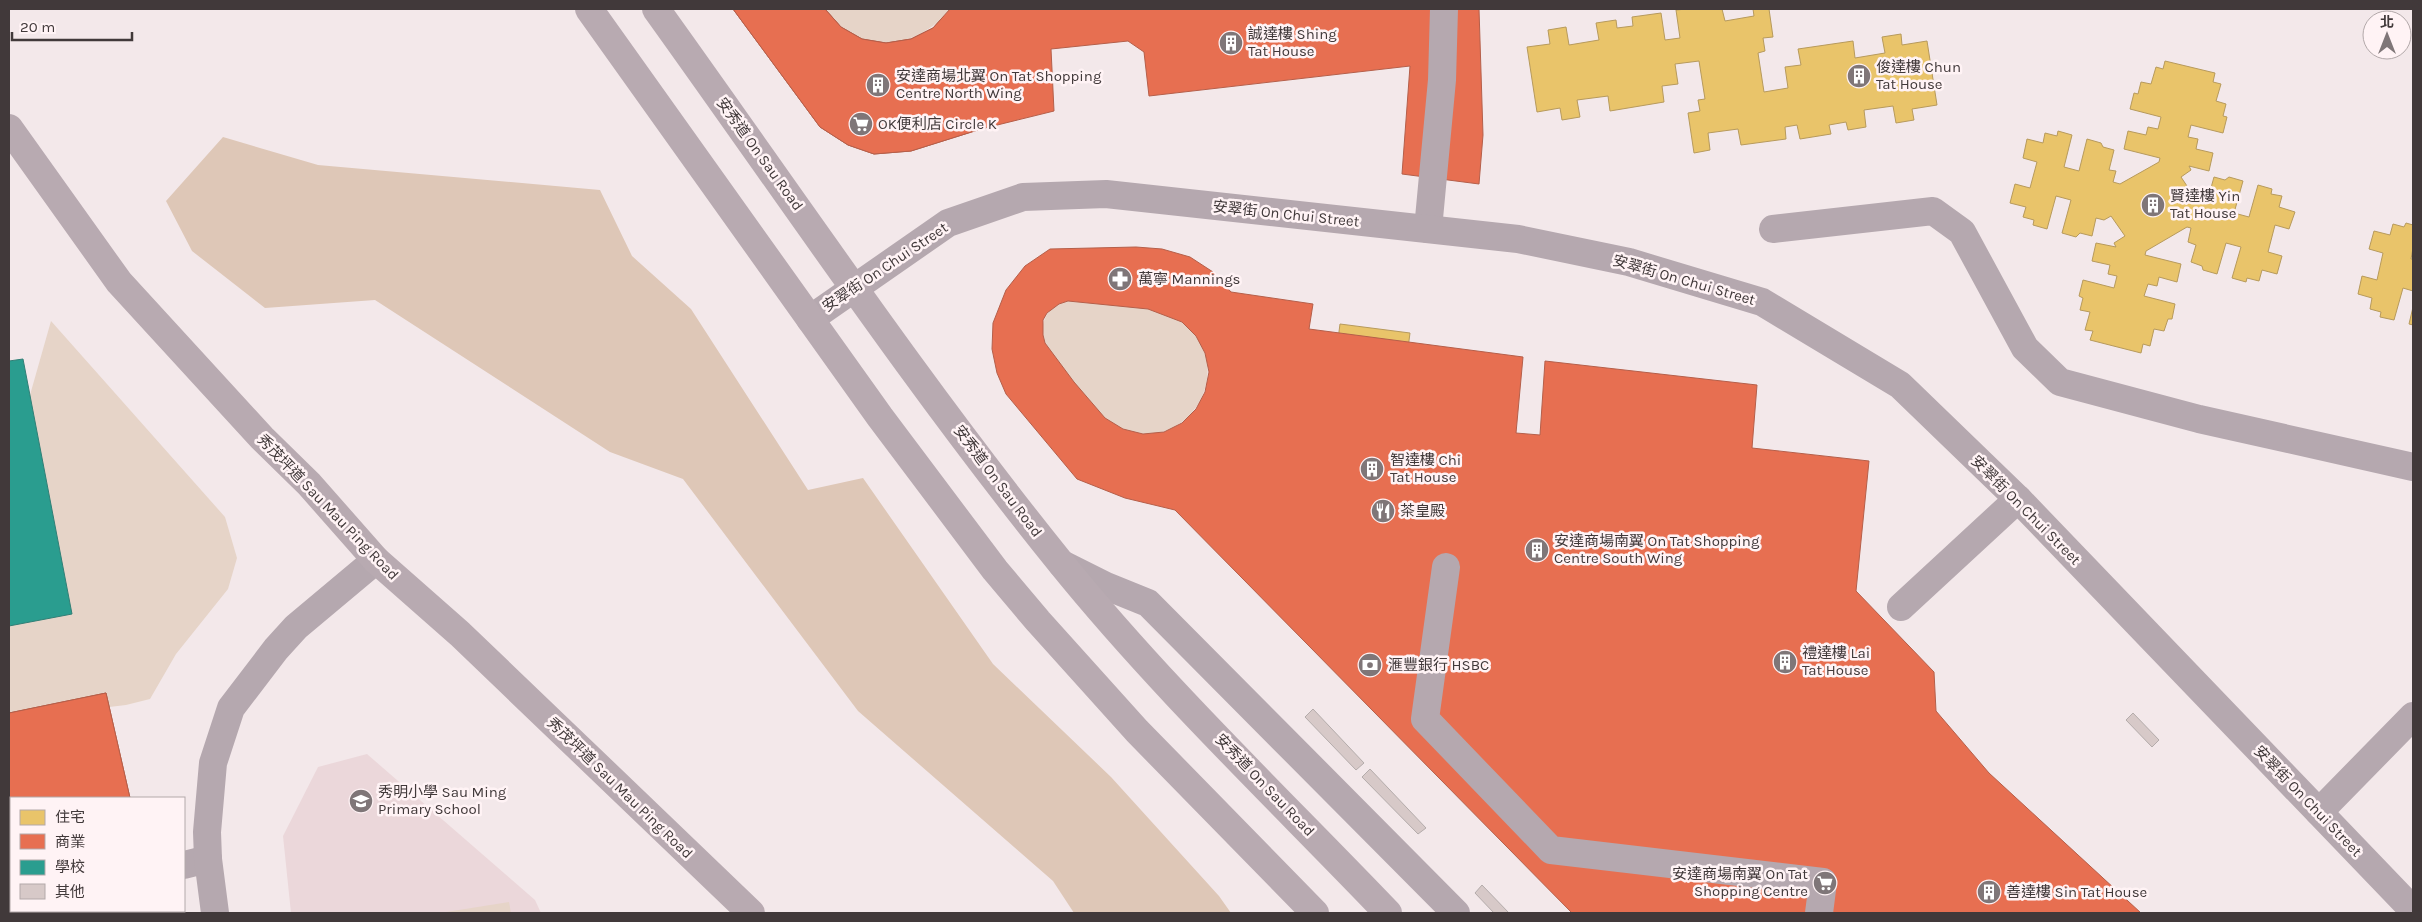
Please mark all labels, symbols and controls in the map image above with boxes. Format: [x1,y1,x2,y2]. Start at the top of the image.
scale bar [12,10,132,42]
north arrow [2362,10,2412,60]
text: 北 [2380,14,2394,31]
text: 20 m [20,18,55,36]
place label: 誠達樓 Shing Tat House [1248,25,1337,60]
building icon: 誠達樓 Shing Tat House [1218,30,1244,56]
place label: 俊達樓 Chun Tat House [1876,58,1961,93]
building icon: 俊達樓 Chun Tat House [1846,63,1872,89]
place label: 安達商場北翼 On Tat Shopping Centre North Wing [896,67,1102,102]
building icon: 安達商場北翼 On Tat Shopping Centre North Wing [865,72,891,98]
street label: 安秀道 On Sau Road [713,94,807,214]
supermarket icon: OK便利店 Circle K [848,111,874,137]
place label: OK便利店 Circle K [878,115,997,133]
place label: 賢達樓 Yin Tat House [2170,187,2240,222]
building icon: 賢達樓 Yin Tat House [2140,192,2166,218]
street label: 安翠街 On Chui Street [1212,197,1361,231]
street label: 安翠街 On Chui Street [819,218,951,316]
street label: 安翠街 On Chui Street [1611,251,1758,309]
pharmacy icon: 萬寧 Mannings [1107,266,1133,292]
place label: 萬寧 Mannings [1138,270,1241,288]
street label: 安秀道 On Sau Road [950,422,1046,540]
street label: 秀茂坪道 Sau Mau Ping Road [254,430,402,584]
place label: 智達樓 Chi Tat House [1390,451,1461,486]
street label: 安翠街 On Chui Street [1968,452,2085,569]
building icon: 智達樓 Chi Tat House [1359,456,1385,482]
restaurant icon: 茶皇殿 [1370,498,1396,524]
place label: 茶皇殿 [1400,502,1445,520]
place label: 安達商場南翼 On Tat Shopping Centre South Wing [1554,532,1760,567]
building icon: 安達商場南翼 On Tat Shopping Centre South Wing [1524,537,1550,563]
place label: 禮達樓 Lai Tat House [1802,644,1870,679]
building icon: 禮達樓 Lai Tat House [1772,649,1798,675]
bank icon: 滙豐銀行 HSBC [1357,652,1383,678]
place label: 滙豐銀行 HSBC [1388,656,1489,674]
street label: 秀茂坪道 Sau Mau Ping Road [543,714,697,862]
street label: 安秀道 On Sau Road [1212,730,1318,840]
street label: 安翠街 On Chui Street [2250,742,2366,861]
place label: 秀明小學 Sau Ming Primary School [378,783,507,818]
school or university icon: 秀明小學 Sau Ming Primary School [348,788,374,814]
legend [10,797,185,912]
text: 住宅 [55,808,85,826]
text: 商業 [55,833,85,851]
text: 學校 [55,858,85,876]
place label: 安達商場南翼 On Tat Shopping Centre [1672,865,1808,900]
supermarket icon: 安達商場南翼 On Tat Shopping Centre [1812,870,1838,896]
building icon: 善達樓 Sin Tat House [1976,879,2002,905]
text: 其他 [55,883,85,901]
place label: 善達樓 Sin Tat House [2006,883,2147,901]

